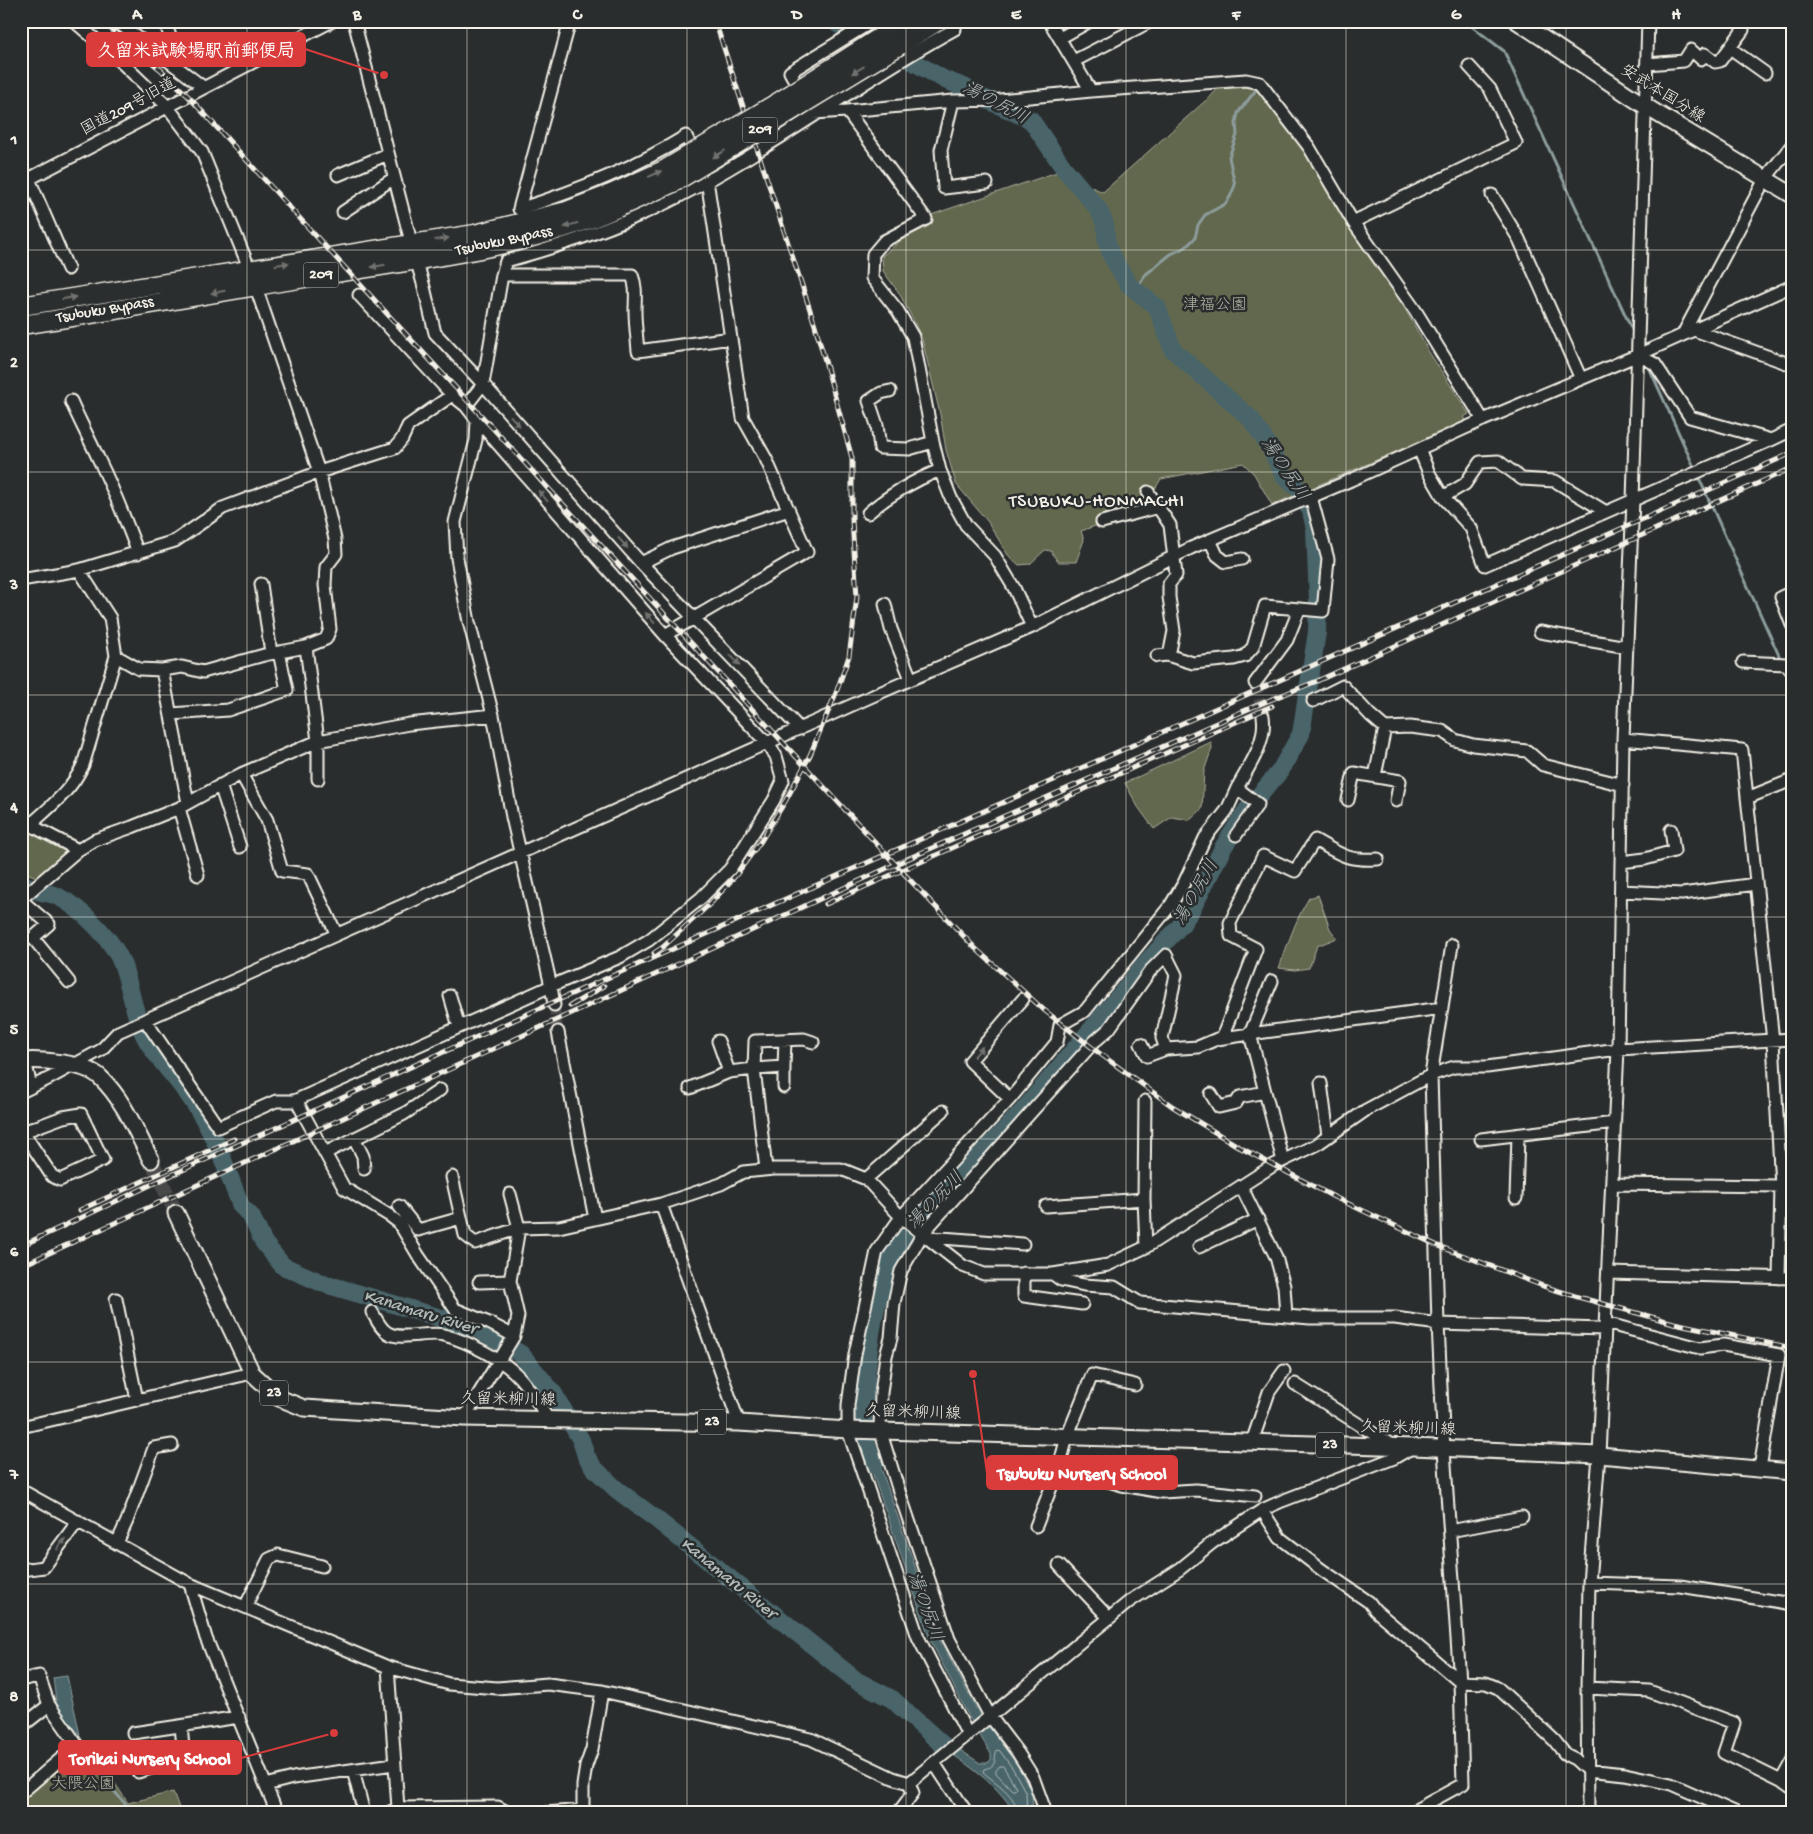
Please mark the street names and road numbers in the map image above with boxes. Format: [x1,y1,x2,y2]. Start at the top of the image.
street label: 安武本国分線 [1616,60,1709,128]
street label: 国道209号旧道 [78,74,180,141]
road number: 209 [742,118,778,142]
street label: Tsubuku Bypass [453,222,555,262]
road number: 209 [304,262,338,288]
street label: Tsubuku Bypass [54,293,156,329]
road number: 23 [260,1380,288,1406]
street label: 久留米柳川線 [460,1389,556,1411]
street label: 久留米柳川線 [865,1401,961,1425]
road number: 23 [698,1410,726,1434]
street label: 久留米柳川線 [1360,1417,1456,1441]
road number: 23 [1316,1432,1344,1458]

